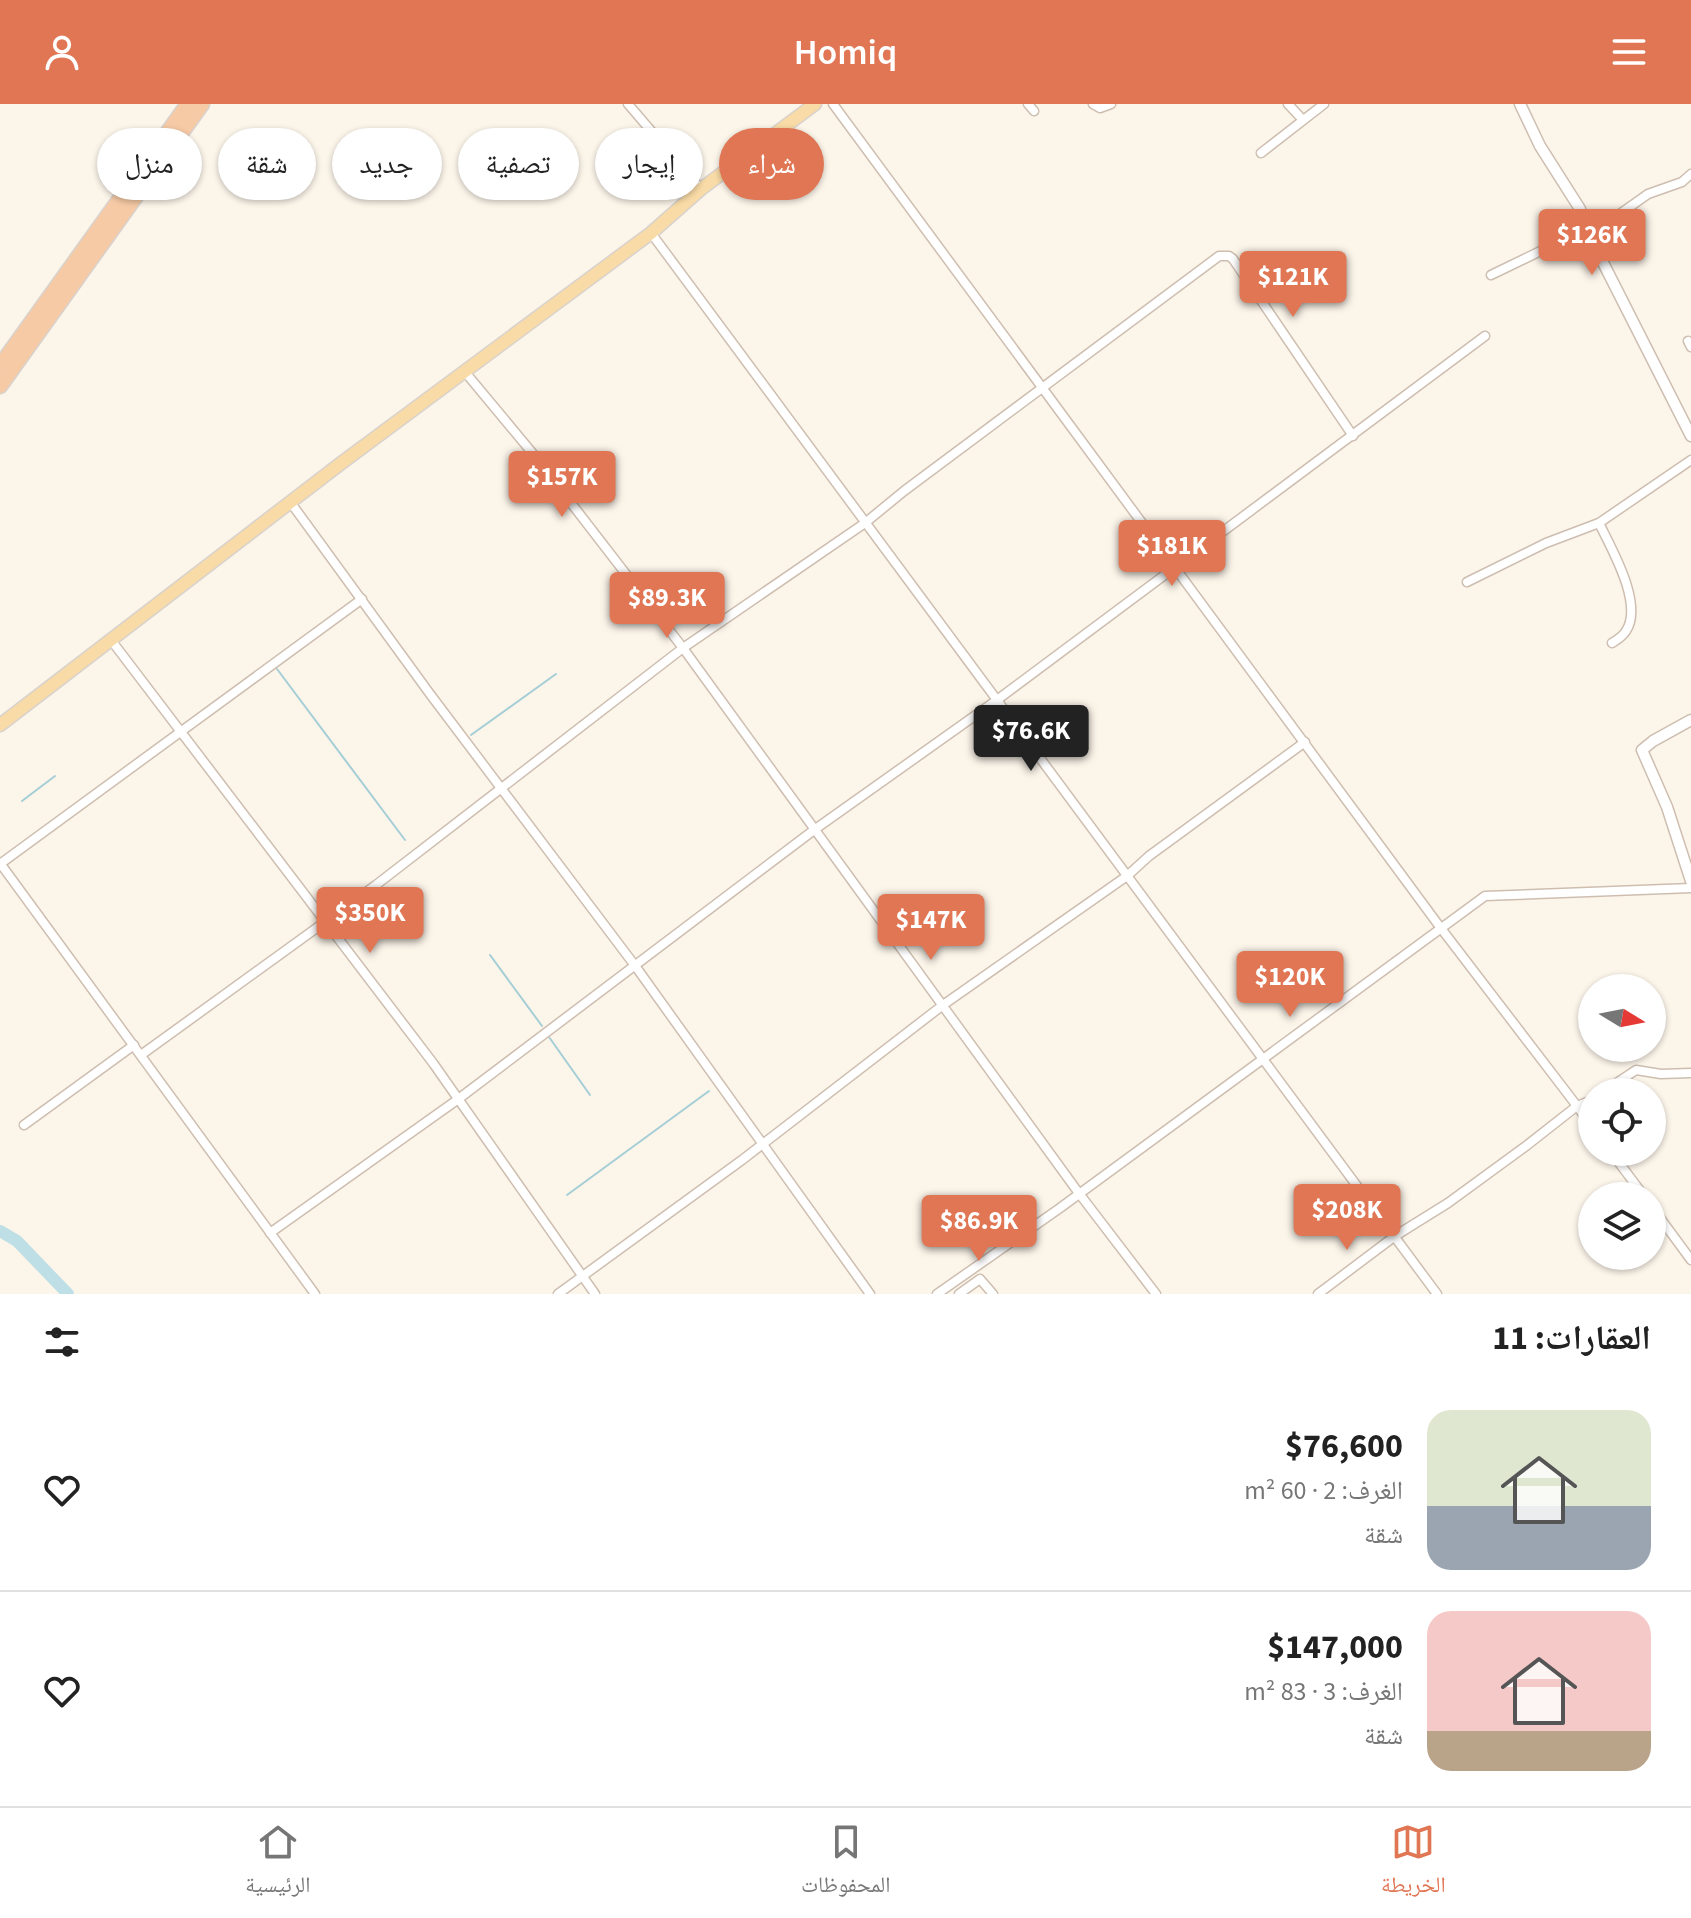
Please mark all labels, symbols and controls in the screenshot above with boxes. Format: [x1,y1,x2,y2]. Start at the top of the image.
text: Homiq [794,27,897,78]
icon: person [40,30,84,74]
icon: menu [1607,30,1651,74]
chip: منزل [97,128,202,200]
chip: شقة [218,128,316,200]
chip: جديد [332,128,442,200]
chip: تصفية [458,128,579,200]
chip: إيجار [595,128,703,200]
chip: شراء [719,128,824,200]
pin: $126K [1536,209,1648,277]
text: $126K [1557,216,1627,253]
pin: $121K [1237,251,1349,319]
text: $121K [1258,258,1328,295]
pin: $157K [506,451,618,519]
text: $157K [527,458,597,495]
pin: $181K [1116,520,1228,588]
text: $181K [1137,527,1207,564]
pin: $89.3K [602,572,732,640]
text: $89.3K [628,579,706,616]
pin: $76.6K [966,705,1096,773]
text: $76.6K [992,712,1070,749]
pin: $350K [314,887,426,955]
text: $350K [335,894,405,931]
pin: $147K [875,894,987,962]
text: $147K [896,901,966,938]
pin: $120K [1234,951,1346,1019]
text: $120K [1255,958,1325,995]
north arrow [1578,974,1666,1062]
map controls [1578,974,1666,1270]
button: locate [1578,1078,1666,1166]
button: layers [1578,1182,1666,1270]
pin: $208K [1291,1184,1403,1252]
text: $208K [1312,1191,1382,1228]
pin: $86.9K [914,1195,1044,1263]
text: $86.9K [940,1202,1018,1239]
text: العقارات: 11 [1492,1314,1651,1363]
icon: filters [40,1320,84,1364]
text: $76,600 [1285,1422,1403,1471]
icon: home [1491,1442,1587,1538]
icon: heart [40,1468,84,1512]
text: الغرف: 2 · 60 m² [1244,1472,1403,1509]
text: شقة [1364,1516,1403,1553]
text: $147,000 [1267,1623,1403,1672]
icon: home [1491,1643,1587,1739]
icon: heart [40,1669,84,1713]
text: الغرف: 3 · 83 m² [1244,1673,1403,1710]
text: شقة [1364,1717,1403,1754]
tab: الرئيسية [245,1820,310,1906]
tab: المحفوظات [801,1820,891,1906]
tab: الخريطة [1381,1820,1446,1906]

